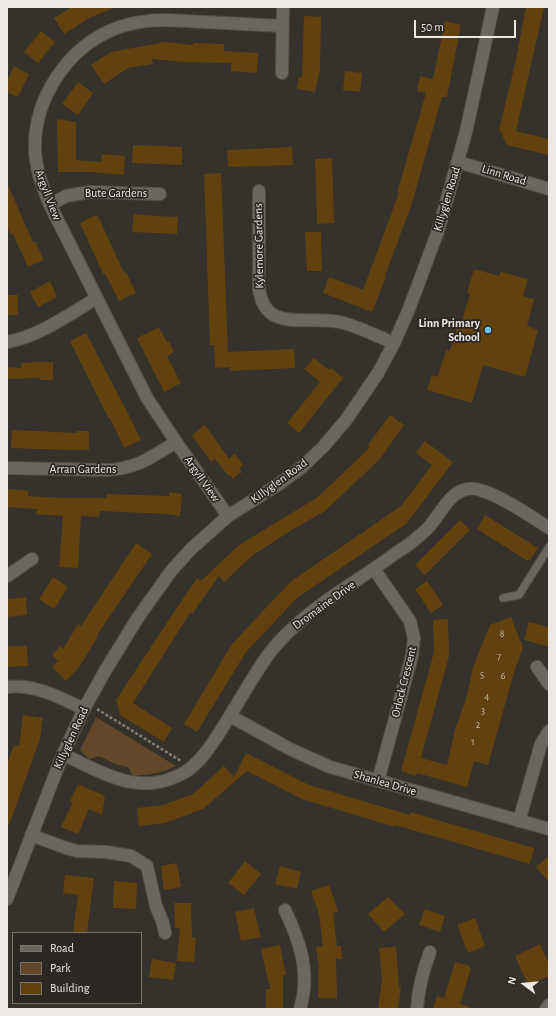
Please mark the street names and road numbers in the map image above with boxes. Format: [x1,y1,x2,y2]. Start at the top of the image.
street label: Linn Road [480,161,528,189]
street label: Killyglen Road [430,165,464,233]
street label: Argyll View [32,168,64,222]
street label: Bute Gardens [85,186,147,200]
street label: Kylemore Gardens [251,203,267,289]
street label: Argyll View [181,453,223,505]
street label: Killyglen Road [248,456,310,506]
street label: Arran Gardens [50,462,116,476]
street label: Dromaine Drive [290,577,358,633]
street label: Orlock Crescent [388,645,420,719]
street label: Killyglen Road [50,705,92,771]
street label: Shanlea Drive [352,767,418,799]

